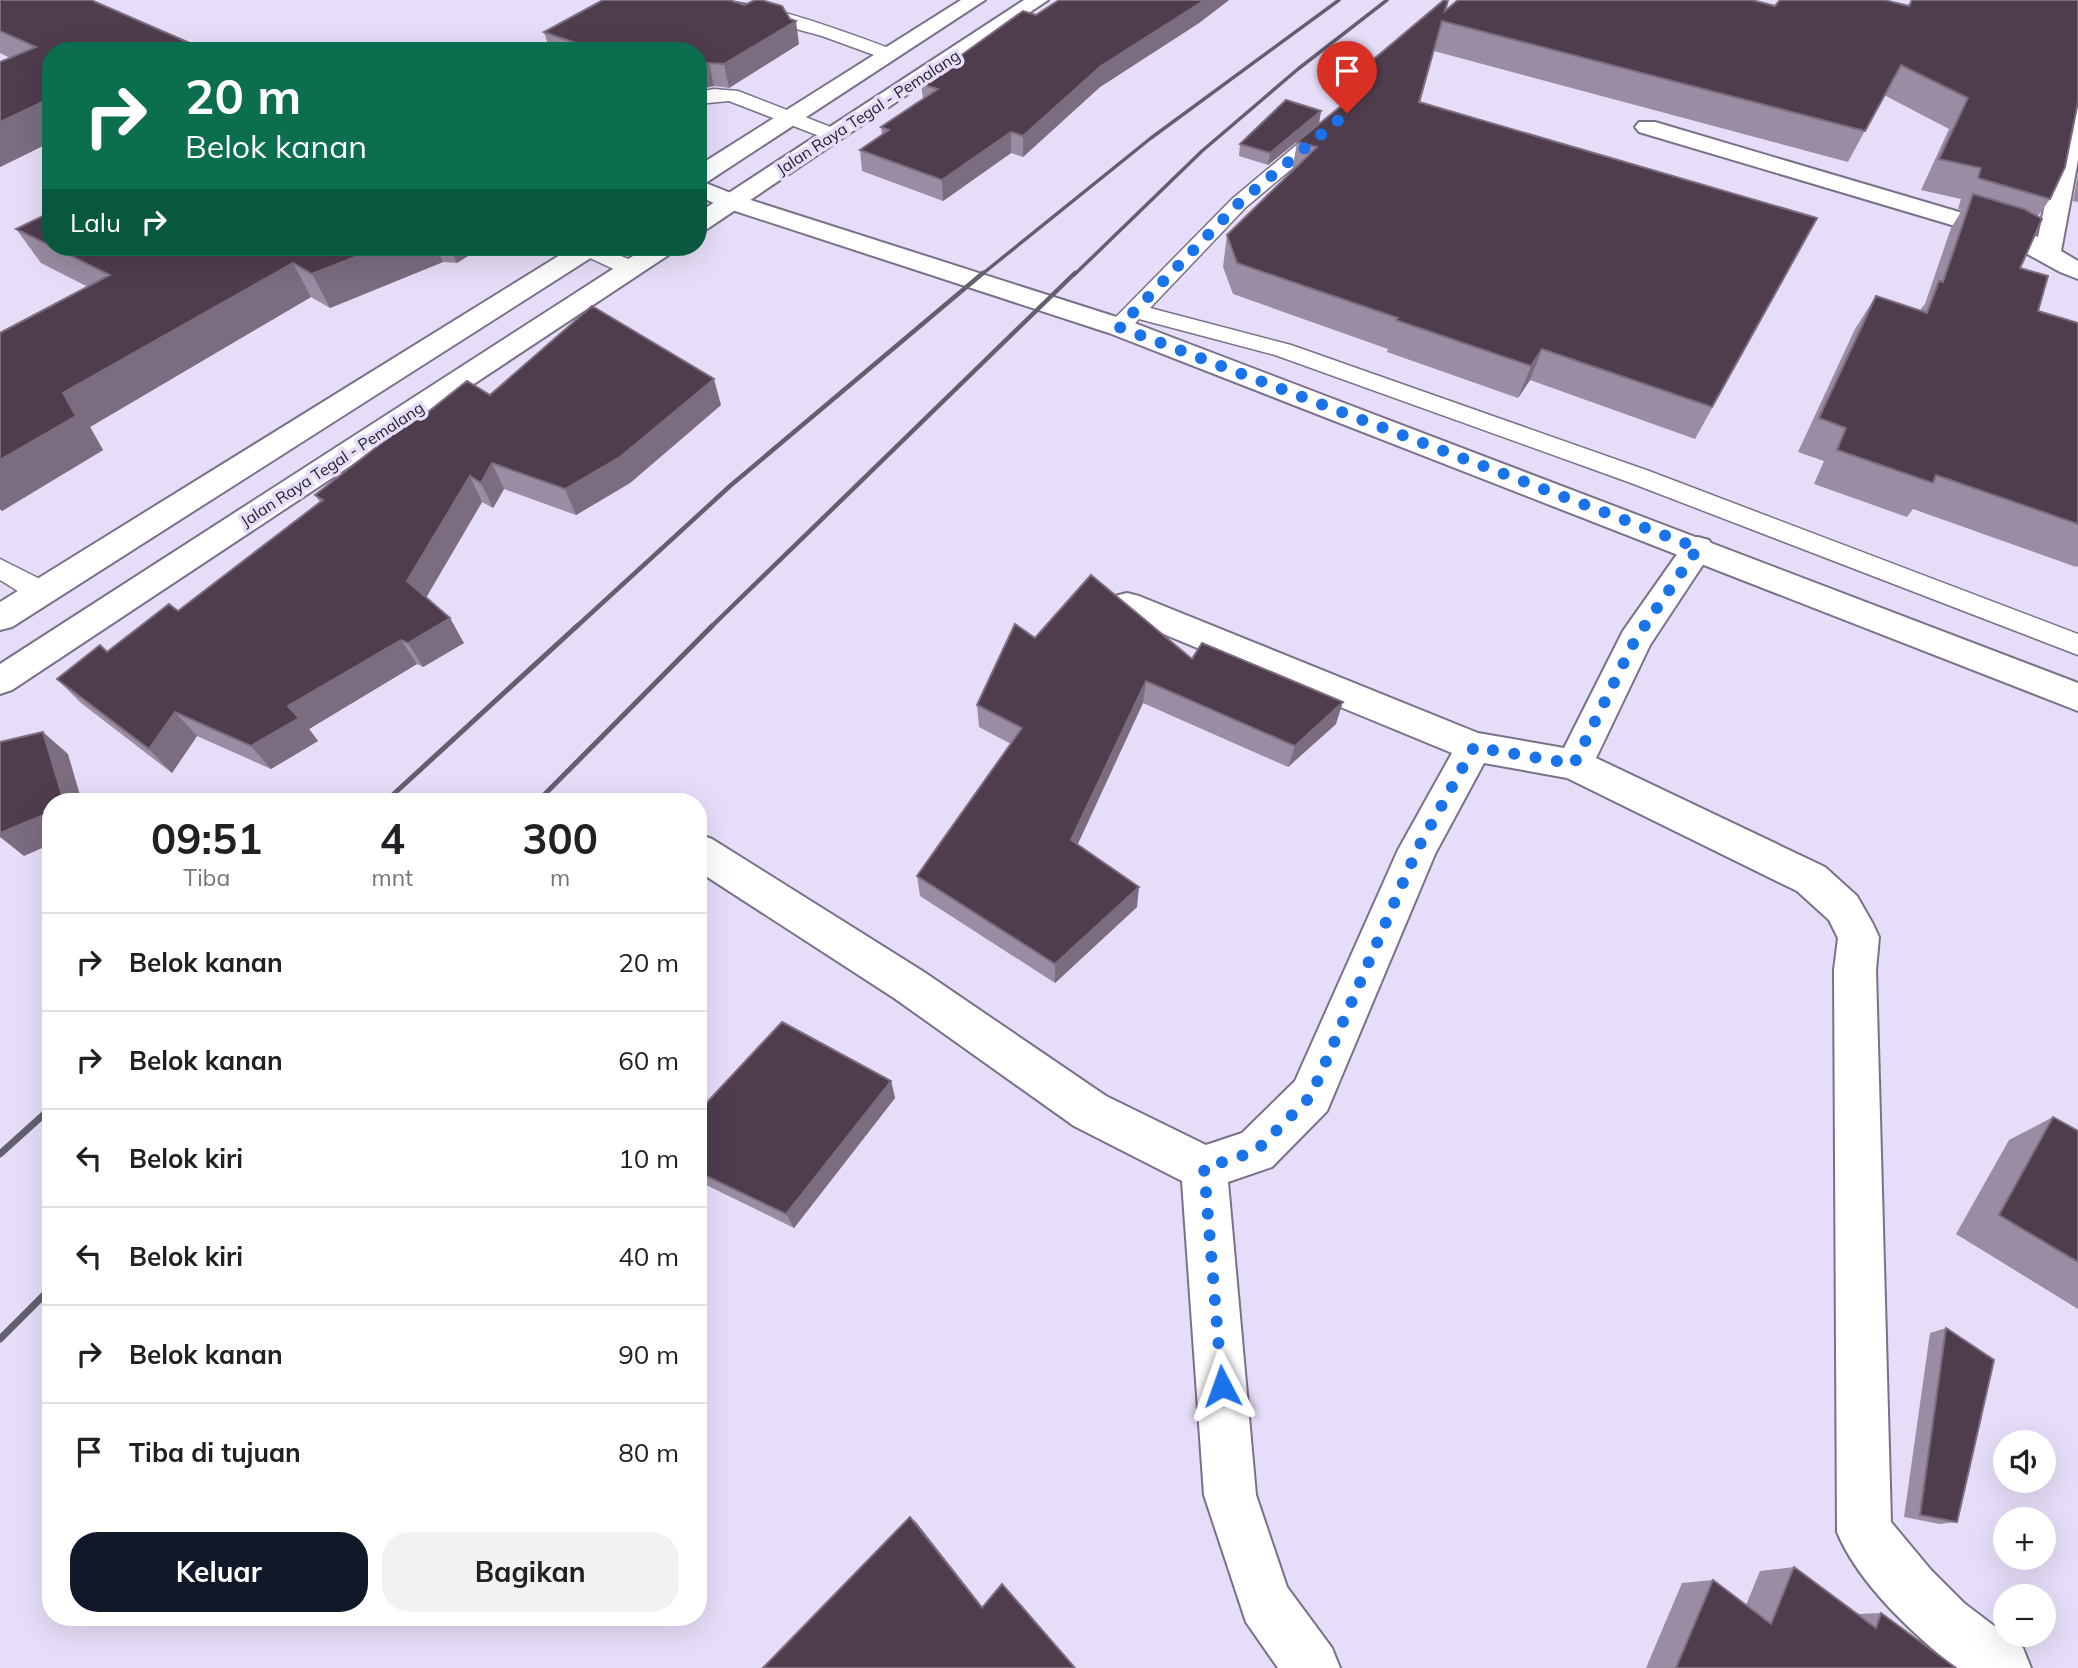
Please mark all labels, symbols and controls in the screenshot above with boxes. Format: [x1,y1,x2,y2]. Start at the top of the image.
pin [1317,41,1377,113]
street label: Jalan Raya Tegal - Pemalang [773,45,963,179]
icon: arrive [1328,52,1366,90]
text: 20 m [185,65,301,126]
icon: right [70,70,161,161]
text: Belok kanan [185,126,367,166]
icon: right [135,203,173,241]
text: Lalu [70,206,121,239]
street label: Jalan Raya Tegal - Pemalang [237,397,427,531]
text: 09:51 [151,812,262,865]
text: 4 [380,812,405,865]
text: 300 [522,812,598,865]
text: Tiba [183,863,230,892]
text: mnt [371,863,413,892]
text: m [550,863,570,892]
icon: right [70,943,108,981]
text: Belok kanan [129,946,283,979]
text: 20 m [618,946,679,979]
icon: right [70,1041,108,1079]
text: Belok kanan [129,1044,283,1077]
text: 60 m [618,1044,679,1077]
icon: left [70,1139,108,1177]
text: Belok kiri [129,1142,243,1175]
text: 10 m [618,1142,679,1175]
icon: left [70,1237,108,1275]
text: Belok kiri [129,1240,243,1273]
text: 40 m [618,1240,679,1273]
icon: right [70,1335,108,1373]
text: Belok kanan [129,1338,283,1371]
text: 90 m [618,1338,679,1371]
position arrow [1185,1349,1259,1423]
map controls [1993,1430,2056,1647]
button: sound [1993,1430,2056,1493]
icon: arrive [70,1433,108,1471]
text: Tiba di tujuan [129,1436,301,1469]
text: 80 m [618,1436,679,1469]
button: + [1993,1507,2056,1570]
button: Keluar [70,1532,368,1612]
button: Bagikan [382,1532,679,1612]
button: − [1993,1584,2056,1647]

